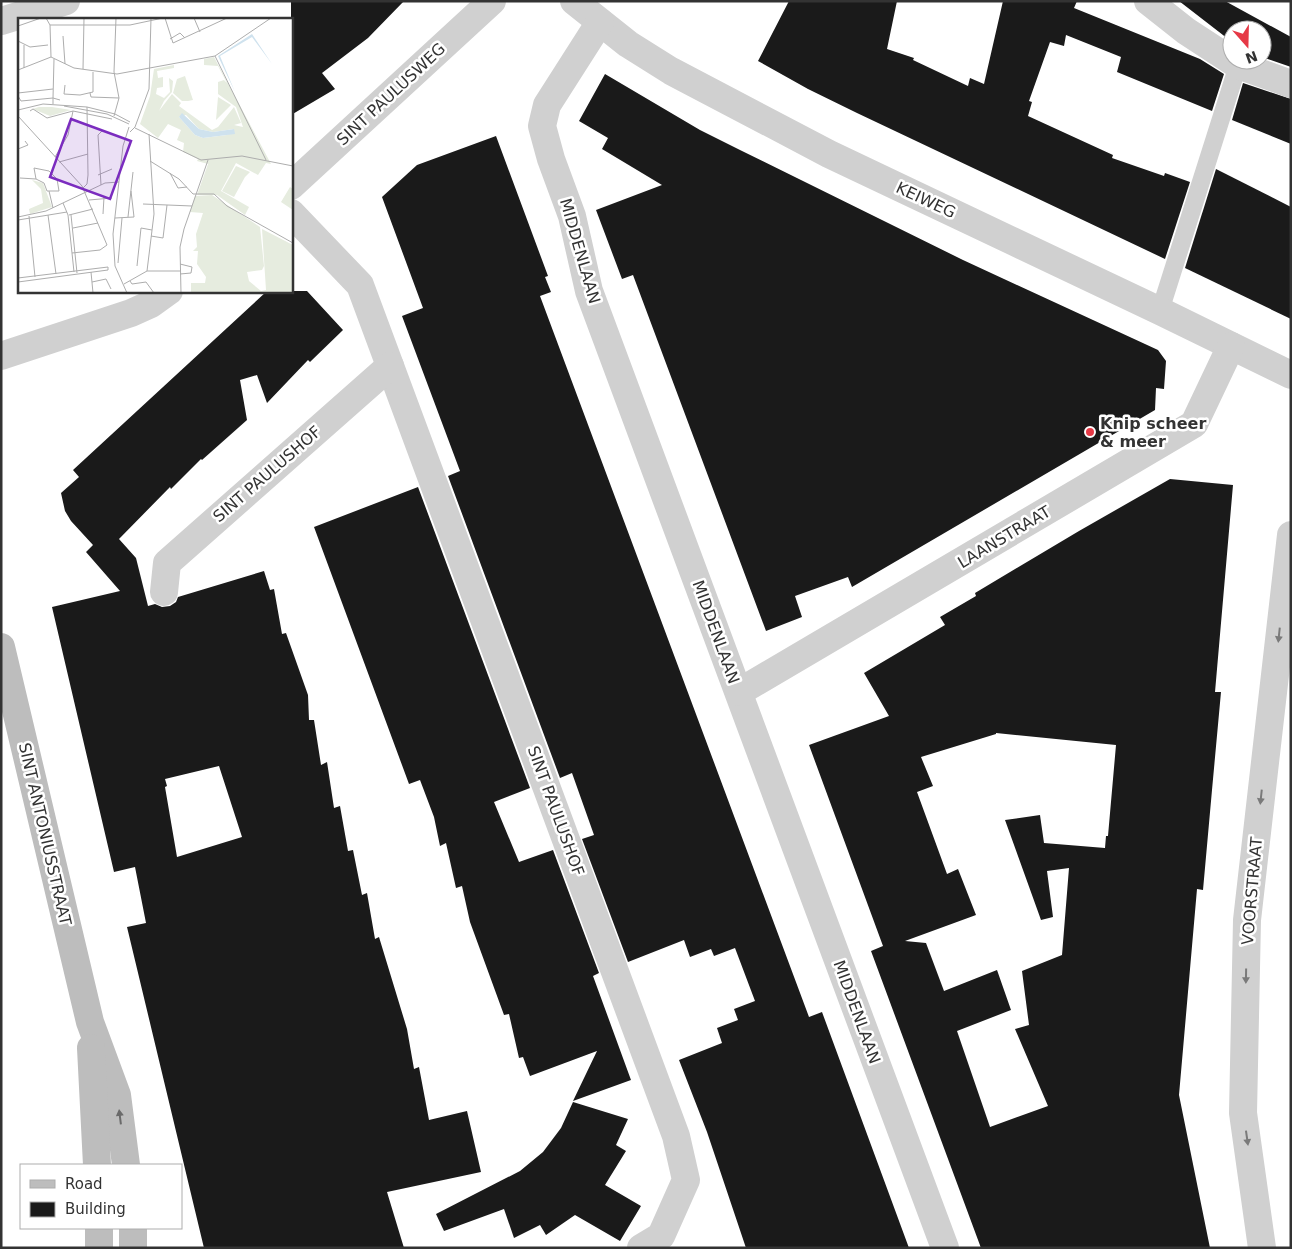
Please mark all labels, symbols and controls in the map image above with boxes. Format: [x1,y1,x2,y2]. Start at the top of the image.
inset map [18,18,292,292]
north arrow [1222,20,1272,70]
street label: SINT PAULUSWEG [333,39,449,149]
text: N [1243,48,1260,67]
street label: KEIWEG [893,178,959,222]
street label: MIDDENLAAN [556,196,604,306]
place label: Knip scheer & meer [1100,414,1206,451]
street label: SINT PAULUSHOF [209,422,325,526]
marker: Knip scheer & meer [1084,426,1096,438]
street label: LAANSTRAAT [954,502,1054,572]
street label: MIDDENLAAN [688,578,744,686]
one-way arrow [1275,628,1283,644]
street label: SINT ANTONIUSSTRAAT [15,741,75,927]
street label: SINT PAULUSHOF [524,743,588,879]
one-way arrow [1257,789,1265,805]
street label: VOORSTRAAT [1238,836,1266,946]
street label: MIDDENLAAN [829,958,885,1066]
one-way arrow [1242,968,1250,984]
one-way arrow [116,1109,124,1125]
one-way arrow [1243,1130,1251,1146]
legend [20,1164,182,1229]
text: Road [65,1175,103,1193]
text: Building [65,1200,126,1218]

